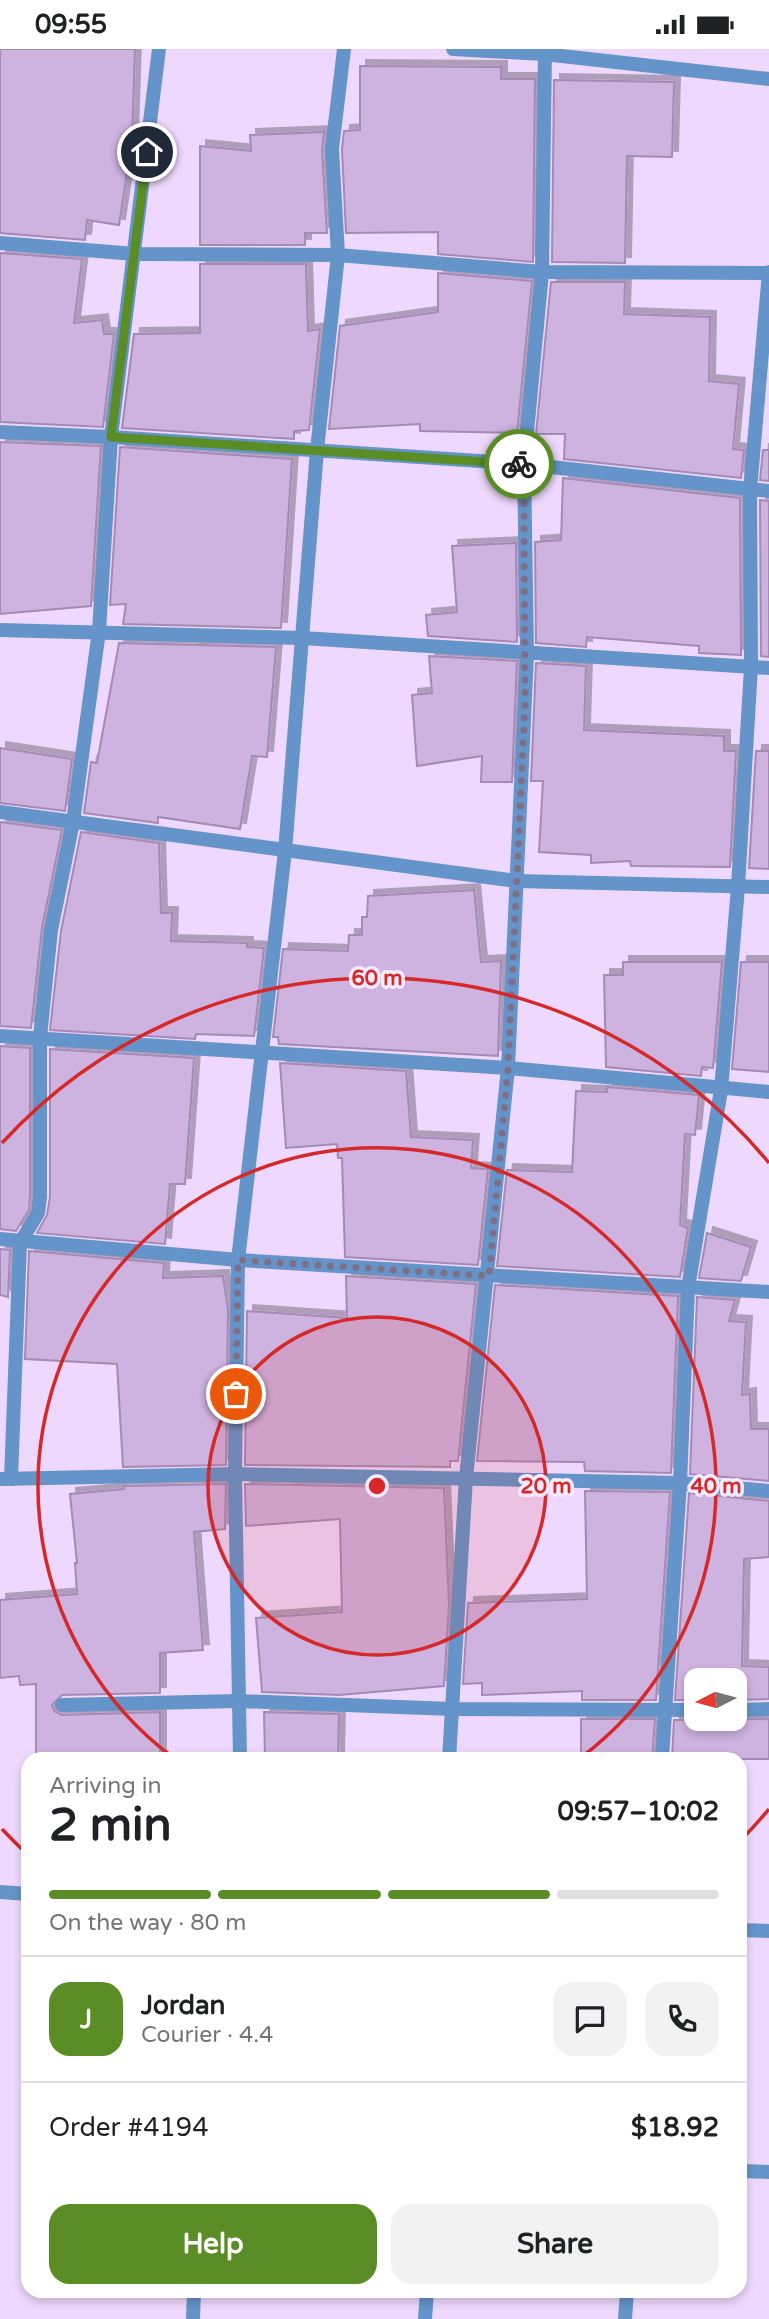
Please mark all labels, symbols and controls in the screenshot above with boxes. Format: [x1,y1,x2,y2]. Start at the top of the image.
text: 09:55 [35,9,107,40]
pin [117,122,177,182]
icon: home [128,133,166,171]
courier [484,429,554,499]
icon: bike [500,445,538,483]
text: 60 m [351,966,403,991]
pin [206,1364,266,1424]
icon: bag [217,1375,255,1413]
centre of rings [365,1474,389,1498]
text: 20 m [520,1474,572,1499]
text: 40 m [690,1474,742,1499]
north arrow [684,1668,747,1731]
map controls [684,1668,747,1731]
text: Arriving in [49,1772,162,1800]
text: 09:57–10:02 [558,1796,719,1827]
text: 2 min [49,1798,172,1853]
text: On the way · 80 m [49,1909,246,1937]
button: chat [553,1982,627,2056]
button: phone [645,1982,719,2056]
text: Jordan [141,1990,225,2021]
text: J [80,2004,92,2035]
text: Courier · 4.4 [141,2021,273,2049]
text: Order #4194 [49,2112,209,2143]
text: $18.92 [631,2112,719,2143]
button: Help [49,2204,377,2284]
button: Share [391,2204,719,2284]

